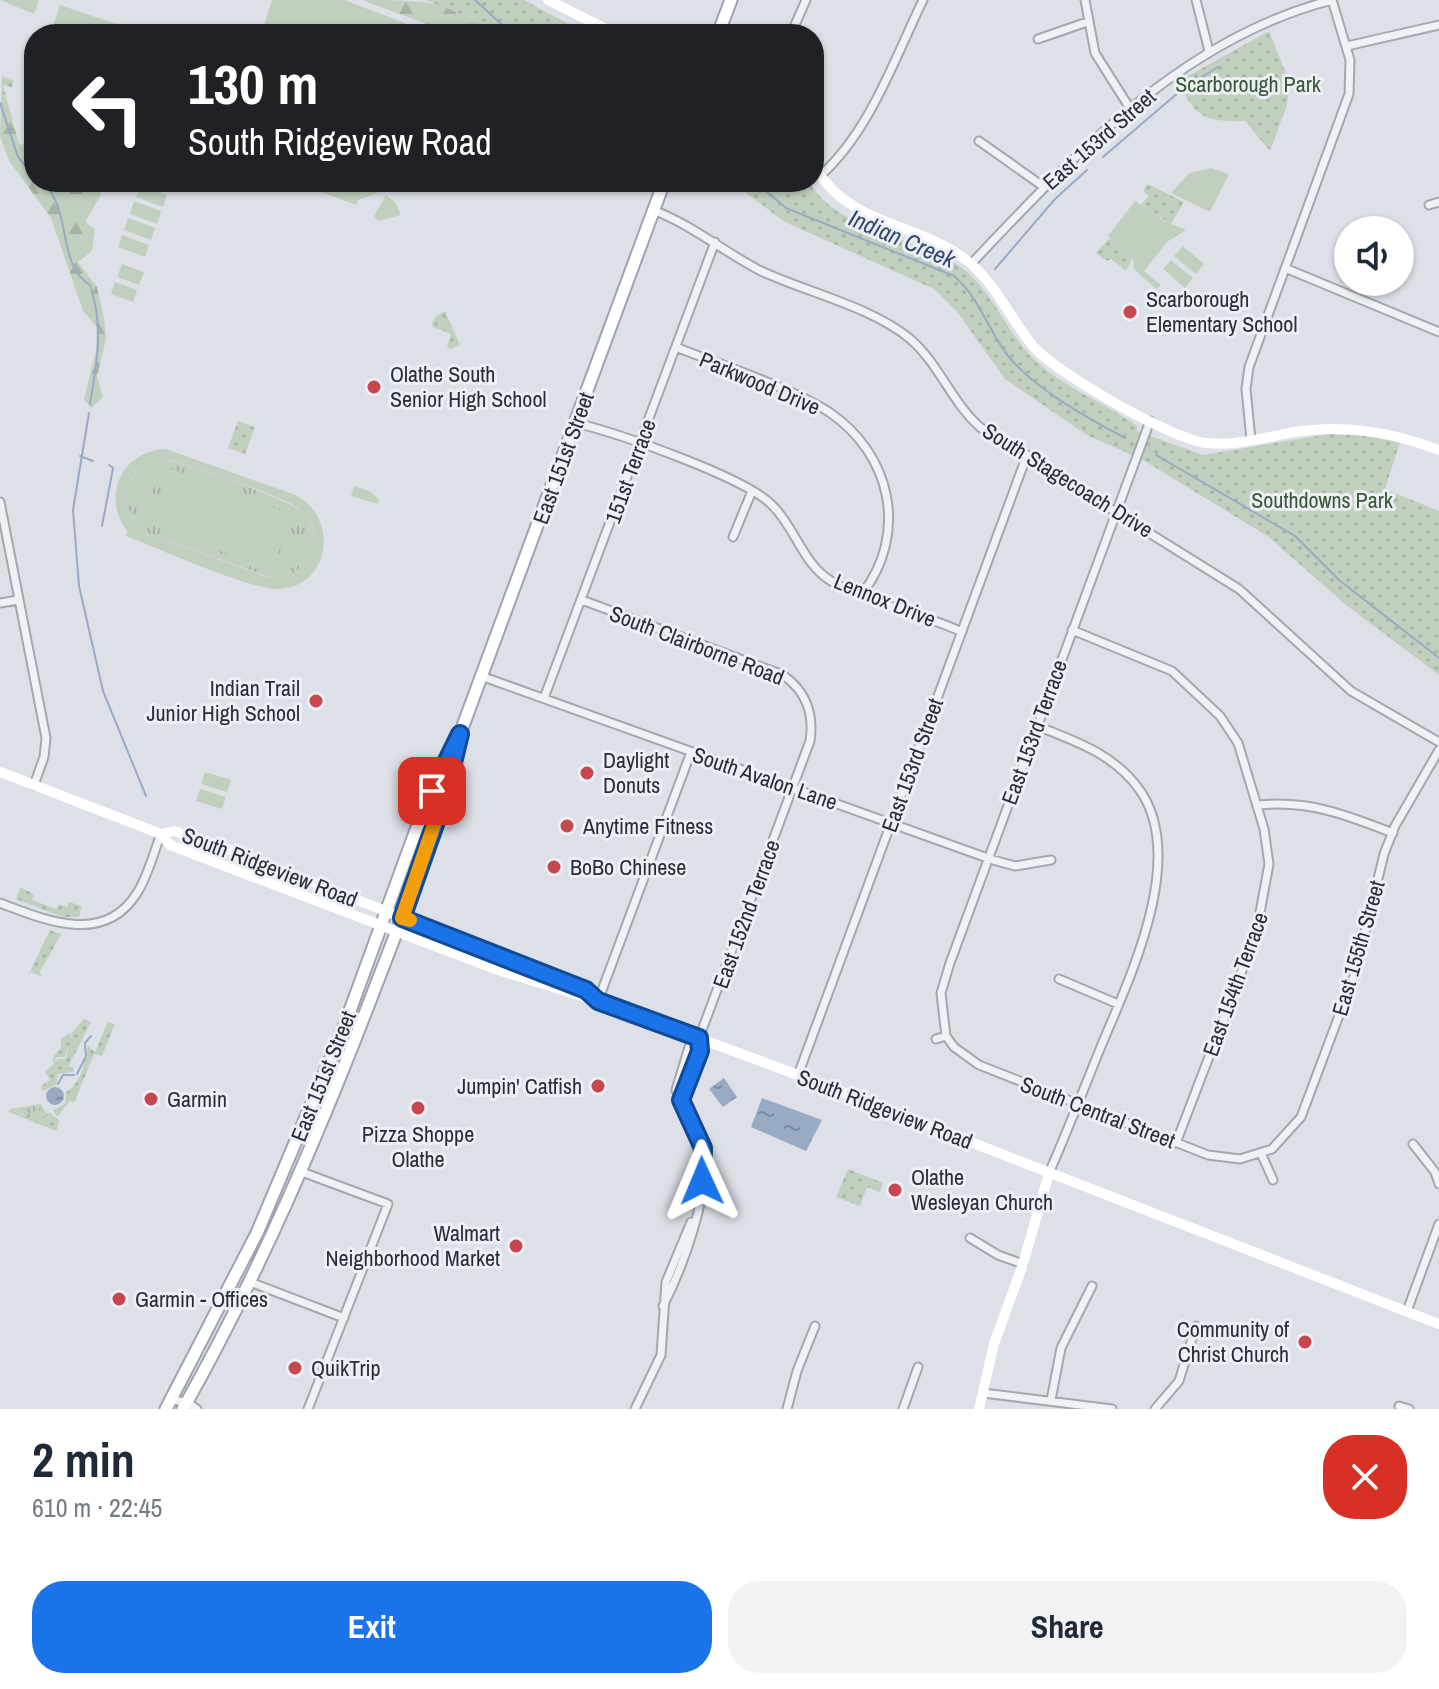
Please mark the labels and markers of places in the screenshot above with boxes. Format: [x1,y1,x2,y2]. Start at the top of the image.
place label: Scarborough Elementary School [1146,284,1297,339]
marker: Scarborough Elementary School [1121,303,1139,321]
place label: Olathe South Senior High School [390,359,546,414]
marker: Olathe South Senior High School [365,378,383,396]
place label: Indian Trail Junior High School [147,673,300,728]
marker: Indian Trail Junior High School [307,692,325,710]
place label: Daylight Donuts [603,745,669,800]
pin [398,757,466,825]
marker: Daylight Donuts [578,764,596,782]
place label: Anytime Fitness [582,811,713,841]
marker: Anytime Fitness [558,817,576,835]
place label: BoBo Chinese [570,852,686,882]
marker: BoBo Chinese [545,858,563,876]
place label: Jumpin' Catfish [457,1071,582,1101]
marker: Jumpin' Catfish [589,1077,607,1095]
place label: Garmin [167,1084,227,1114]
marker: Garmin [142,1090,160,1108]
marker: Pizza Shoppe Olathe [409,1099,427,1117]
place label: Pizza Shoppe Olathe [362,1119,474,1174]
place label: Olathe Wesleyan Church [911,1162,1053,1217]
marker: Olathe Wesleyan Church [886,1181,904,1199]
place label: Walmart Neighborhood Market [326,1218,500,1273]
marker: Walmart Neighborhood Market [507,1237,525,1255]
place label: Garmin - Offices [135,1284,268,1314]
marker: Garmin - Offices [110,1290,128,1308]
place label: Community of Christ Church [1177,1314,1290,1369]
marker: Community of Christ Church [1296,1333,1314,1351]
place label: QuikTrip [311,1353,381,1383]
marker: QuikTrip [286,1359,304,1377]

